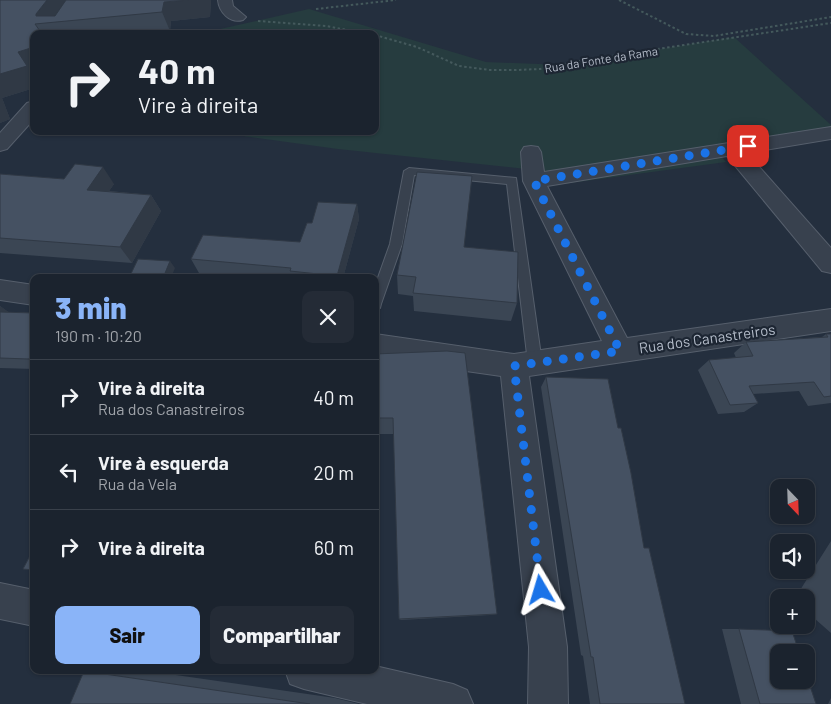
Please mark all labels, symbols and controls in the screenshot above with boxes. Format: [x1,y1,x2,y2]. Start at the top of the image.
street label: Rua da Fonte da Rama [543,43,659,75]
text: 40 m [138,49,215,91]
icon: right [55,50,120,115]
text: Vire à direita [138,91,258,117]
pin [727,125,769,167]
icon: arrive [734,132,762,160]
text: 3 min [55,289,127,325]
button: close [302,291,354,343]
street label: Rua dos Canastreiros [638,320,776,356]
text: 190 m · 10:20 [55,326,142,345]
text: Vire à direita [98,376,205,399]
icon: right [55,383,83,411]
text: 40 m [313,386,354,409]
text: Rua dos Canastreiros [98,399,245,418]
text: Vire à esquerda [98,451,229,474]
icon: left [55,458,83,486]
text: 20 m [314,461,354,484]
text: Rua da Vela [98,474,177,493]
north arrow [770,479,815,524]
map controls [770,479,815,689]
icon: right [55,533,83,561]
button: sound [770,534,815,579]
text: Vire à direita [98,536,205,559]
text: 60 m [314,536,354,559]
position arrow [514,563,566,615]
button: + [770,589,815,634]
button: Sair [55,606,200,664]
button: Compartilhar [210,606,354,664]
button: − [770,644,815,689]

